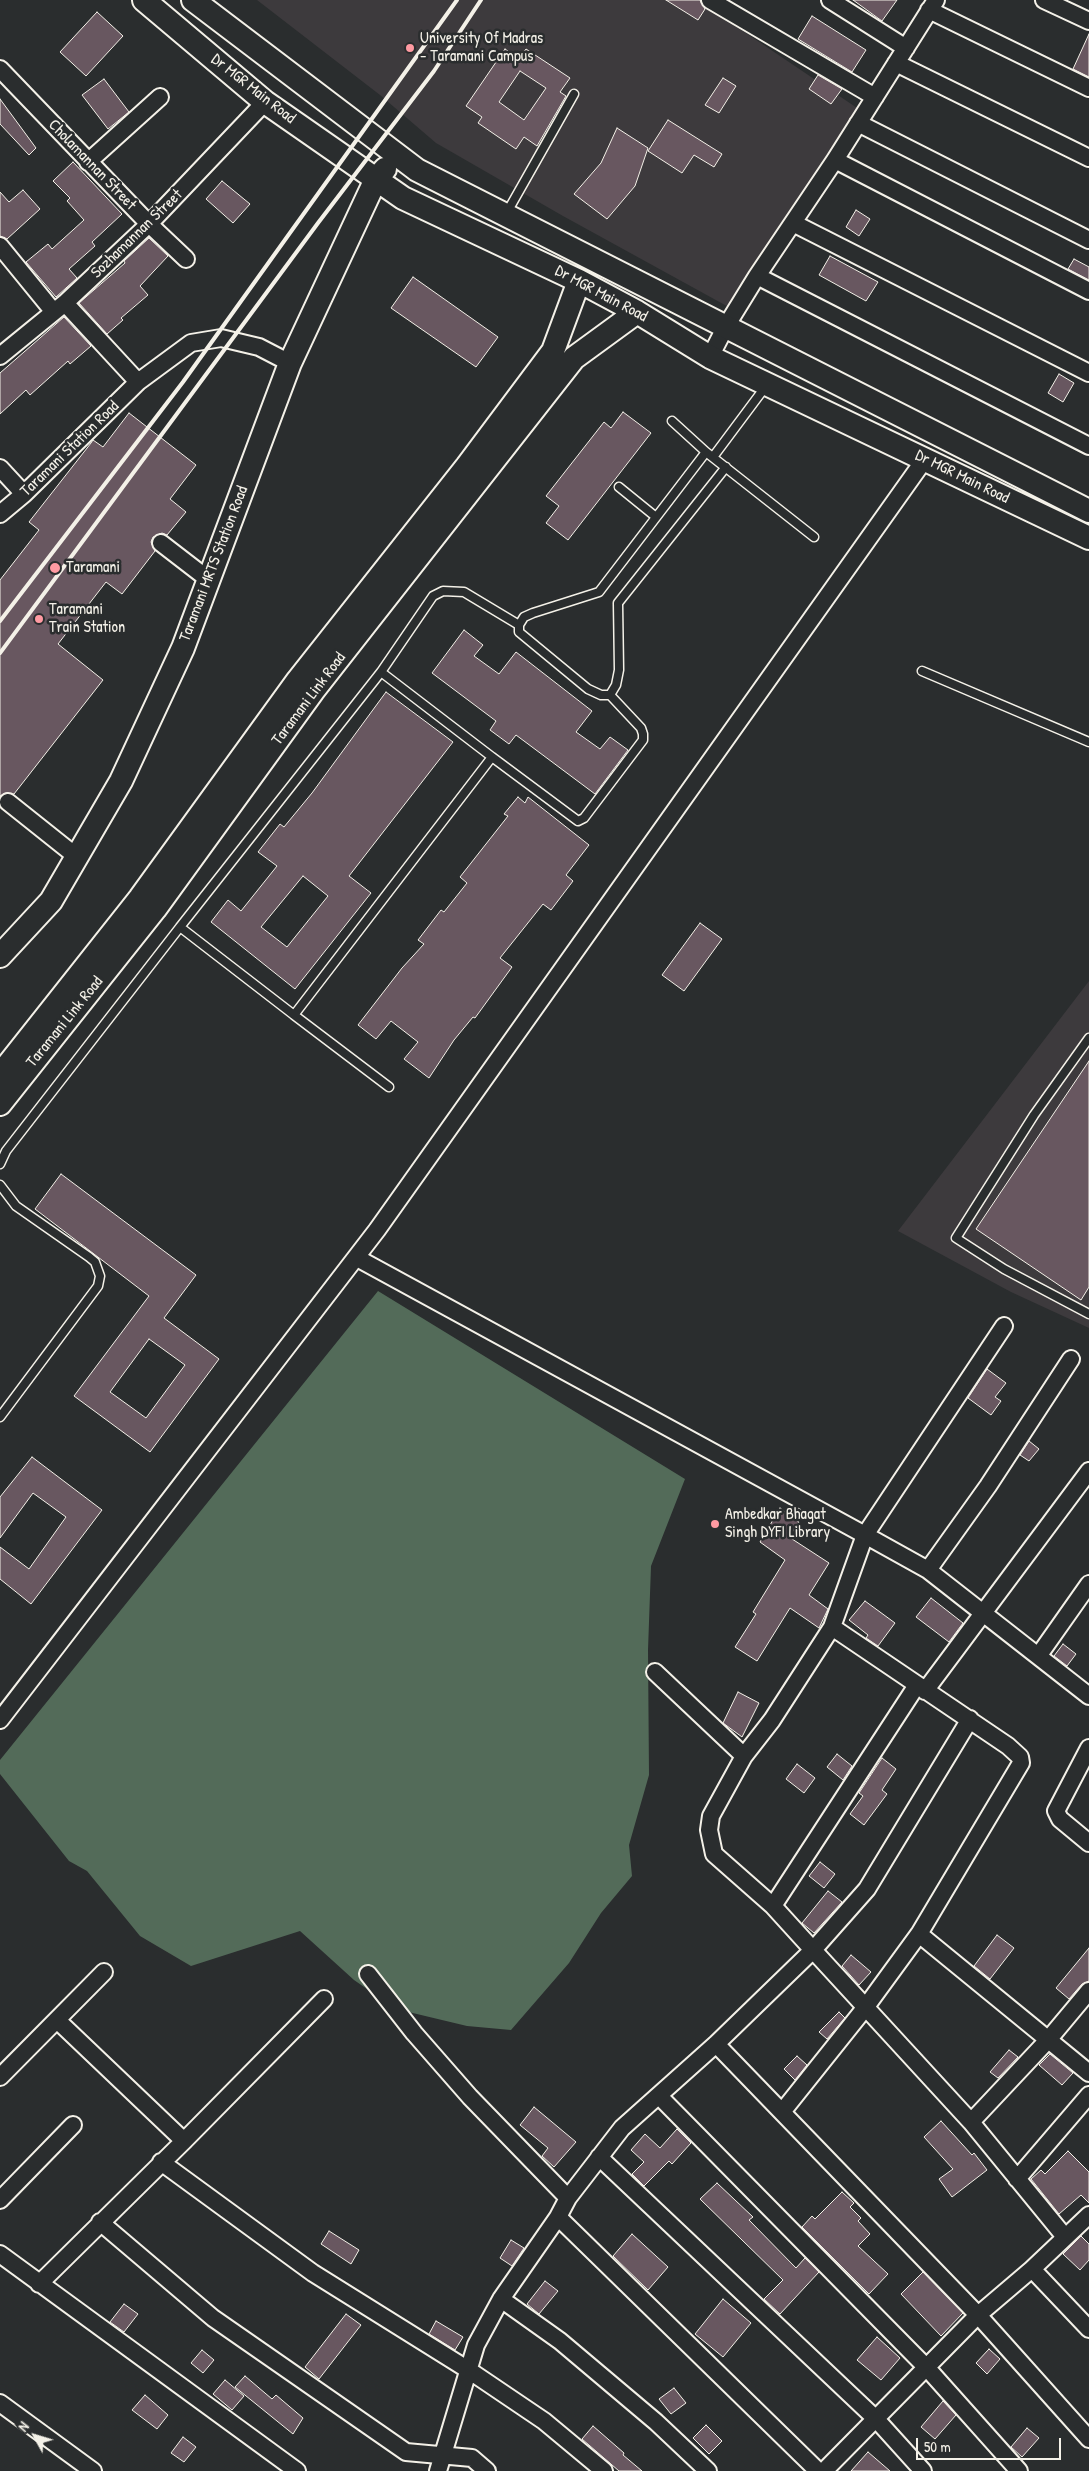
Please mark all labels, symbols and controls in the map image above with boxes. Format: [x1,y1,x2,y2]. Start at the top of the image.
place label: University Of Madras - Taramani Campus [420,29,543,67]
marker: University Of Madras - Taramani Campus [404,42,416,54]
street label: Dr MGR Main Road [207,50,299,128]
street label: Cholamannan Street [44,116,140,214]
street label: Sozhamannan Street [87,186,187,282]
street label: Dr MGR Main Road [551,262,651,326]
street label: Taramani Station Road [17,397,123,501]
street label: Dr MGR Main Road [912,446,1012,508]
street label: Taramani MRTS Station Road [175,484,253,644]
place label: Taramani [66,558,120,578]
marker: Taramani [48,561,62,575]
place label: Taramani Train Station [49,600,125,638]
marker: Taramani Train Station [33,613,45,625]
street label: Taramani Link Road [268,649,350,749]
street label: Taramani Link Road [23,973,107,1071]
place label: Ambedkar Bhagat Singh DYFI Library [725,1505,830,1543]
marker: Ambedkar Bhagat Singh DYFI Library [709,1518,721,1530]
north arrow [10,2411,60,2461]
text: N [13,2417,33,2435]
scale bar [919,2428,1064,2460]
text: 50 m [924,2436,951,2457]

